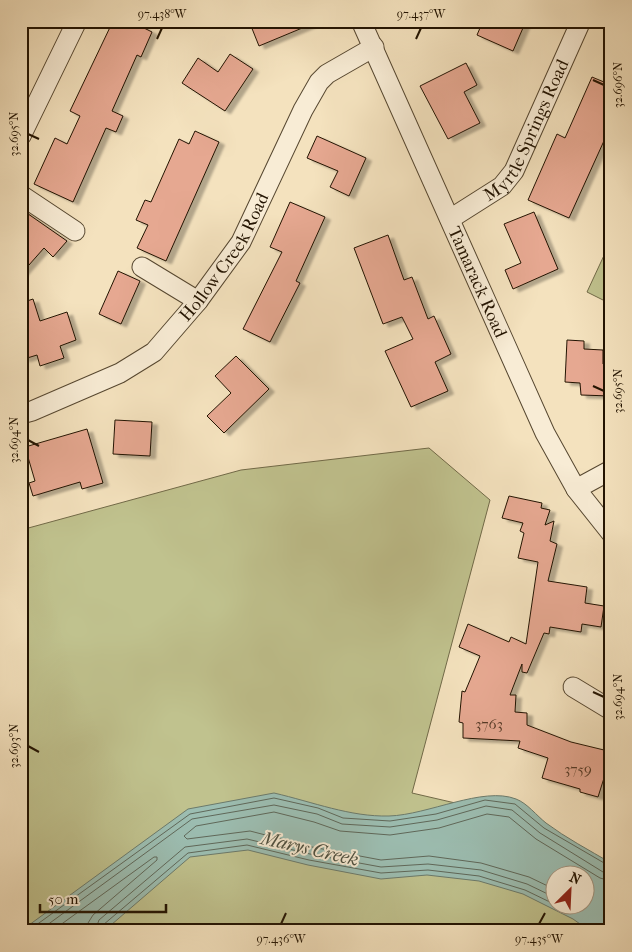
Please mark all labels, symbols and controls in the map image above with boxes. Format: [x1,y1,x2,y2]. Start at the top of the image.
text: 97.438°W [138,7,188,21]
text: 97.437°W [397,7,446,21]
street label: Myrtle Springs Road [480,56,574,206]
text: 32.696°N [611,62,625,108]
text: 32.695°N [7,112,21,156]
street label: Hollow Creek Road [175,189,274,326]
street label: Tamarack Road [443,224,511,341]
text: 32.695°N [611,369,625,413]
text: 32.694°N [7,417,21,463]
text: 32.694°N [611,674,625,720]
house number: 3763 [475,715,503,733]
text: 32.693°N [7,724,21,768]
house number: 3759 [564,760,592,778]
water label: Marys Creek [257,827,361,871]
north arrow [544,864,594,914]
text: N [567,869,584,889]
scale bar [40,882,166,914]
text: 50 m [48,890,79,908]
text: 97.436°W [256,932,307,946]
text: 97.435°W [515,932,564,946]

